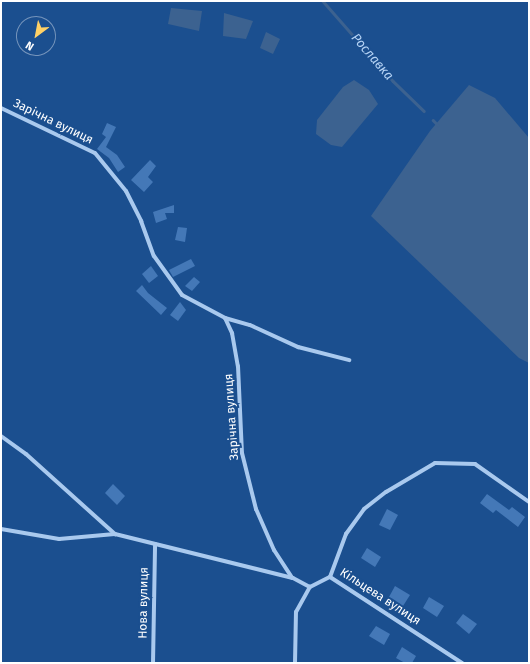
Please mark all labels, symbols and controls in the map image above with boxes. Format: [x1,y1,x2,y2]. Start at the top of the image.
north arrow [16,16,56,56]
water label: Рославка [348,30,396,84]
text: N [23,38,36,53]
street label: Зарічна вулиця [11,96,95,148]
street label: Зарічна вулиця [222,373,242,461]
street label: Кільцева вулиця [337,566,423,628]
street label: Нова вулиця [136,567,152,639]

